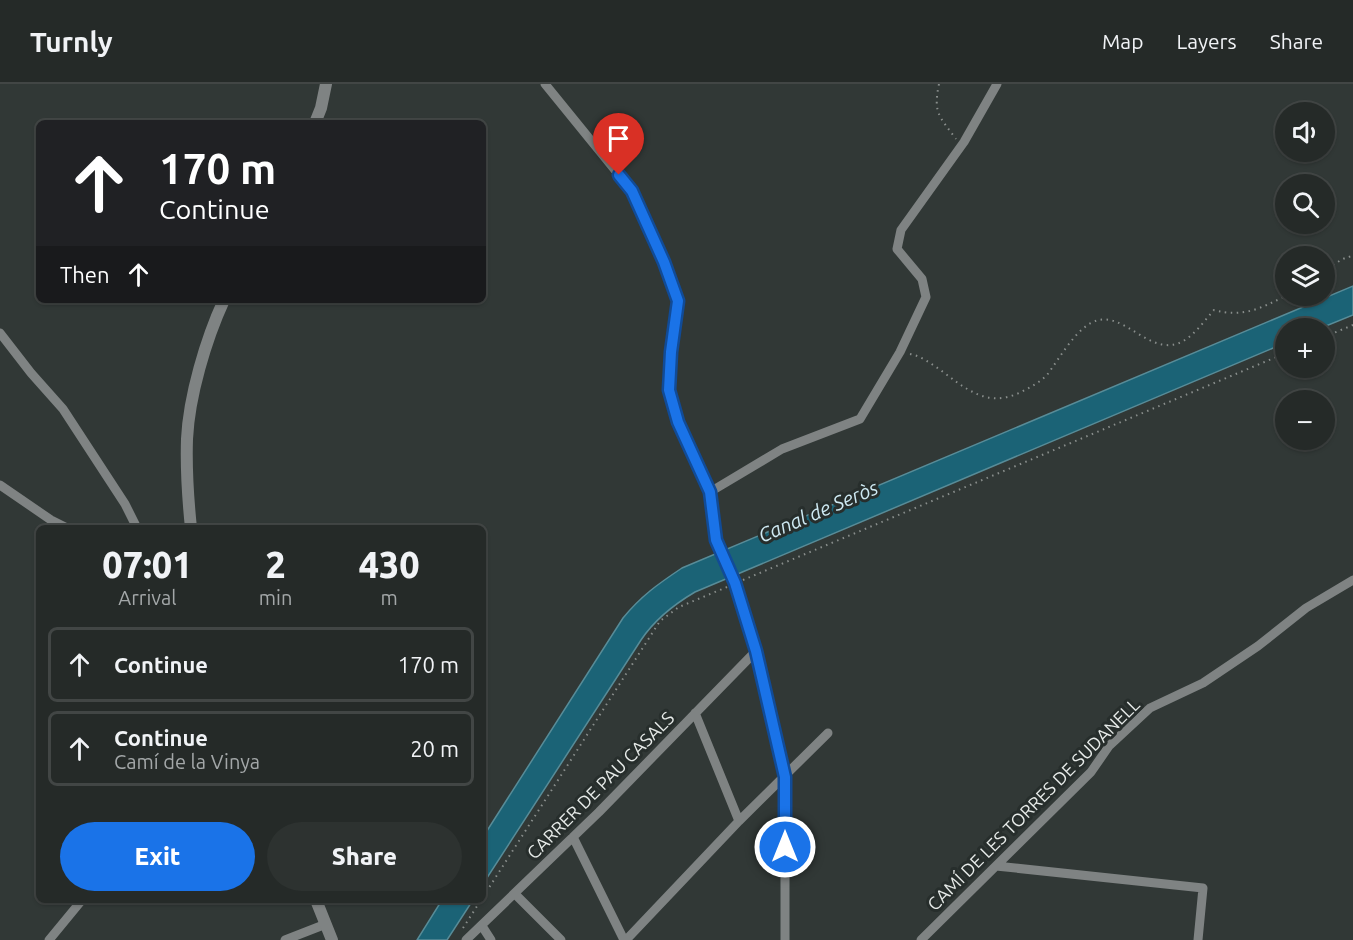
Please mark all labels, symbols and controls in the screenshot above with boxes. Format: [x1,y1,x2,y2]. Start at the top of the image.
text: Turnly [30,26,113,57]
text: Map [1102,29,1143,53]
text: Layers [1176,29,1237,53]
text: Share [1270,29,1323,53]
map controls [1275,102,1335,450]
button: sound [1275,102,1335,162]
pin [593,113,644,175]
icon: arrive [602,122,635,155]
icon: ahead [60,144,138,222]
text: 170 m [159,145,276,192]
button: search [1275,174,1335,234]
text: Continue [159,194,270,224]
button: layers [1275,246,1335,306]
icon: ahead [122,258,155,291]
text: Then [60,262,110,287]
button: + [1275,318,1335,378]
button: − [1275,390,1335,450]
water label: Canal de Seròs [755,475,882,547]
text: 07:01 [102,544,192,585]
text: 2 [265,544,286,585]
text: 430 [359,544,420,585]
text: Arrival [118,586,177,609]
text: min [259,586,292,609]
text: m [381,586,398,609]
icon: ahead [63,648,96,681]
text: Continue [114,652,208,677]
text: 170 m [398,652,459,677]
street label: CAMÍ DE LES TORRES DE SUDANELL [922,693,1143,914]
street label: CARRER DE PAU CASALS [522,707,678,863]
text: Continue [114,725,208,750]
icon: ahead [63,732,96,765]
text: 20 m [410,736,459,761]
text: Camí de la Vinya [114,750,260,773]
position arrow [753,815,817,879]
button: Exit [60,822,255,891]
button: Share [267,822,462,891]

